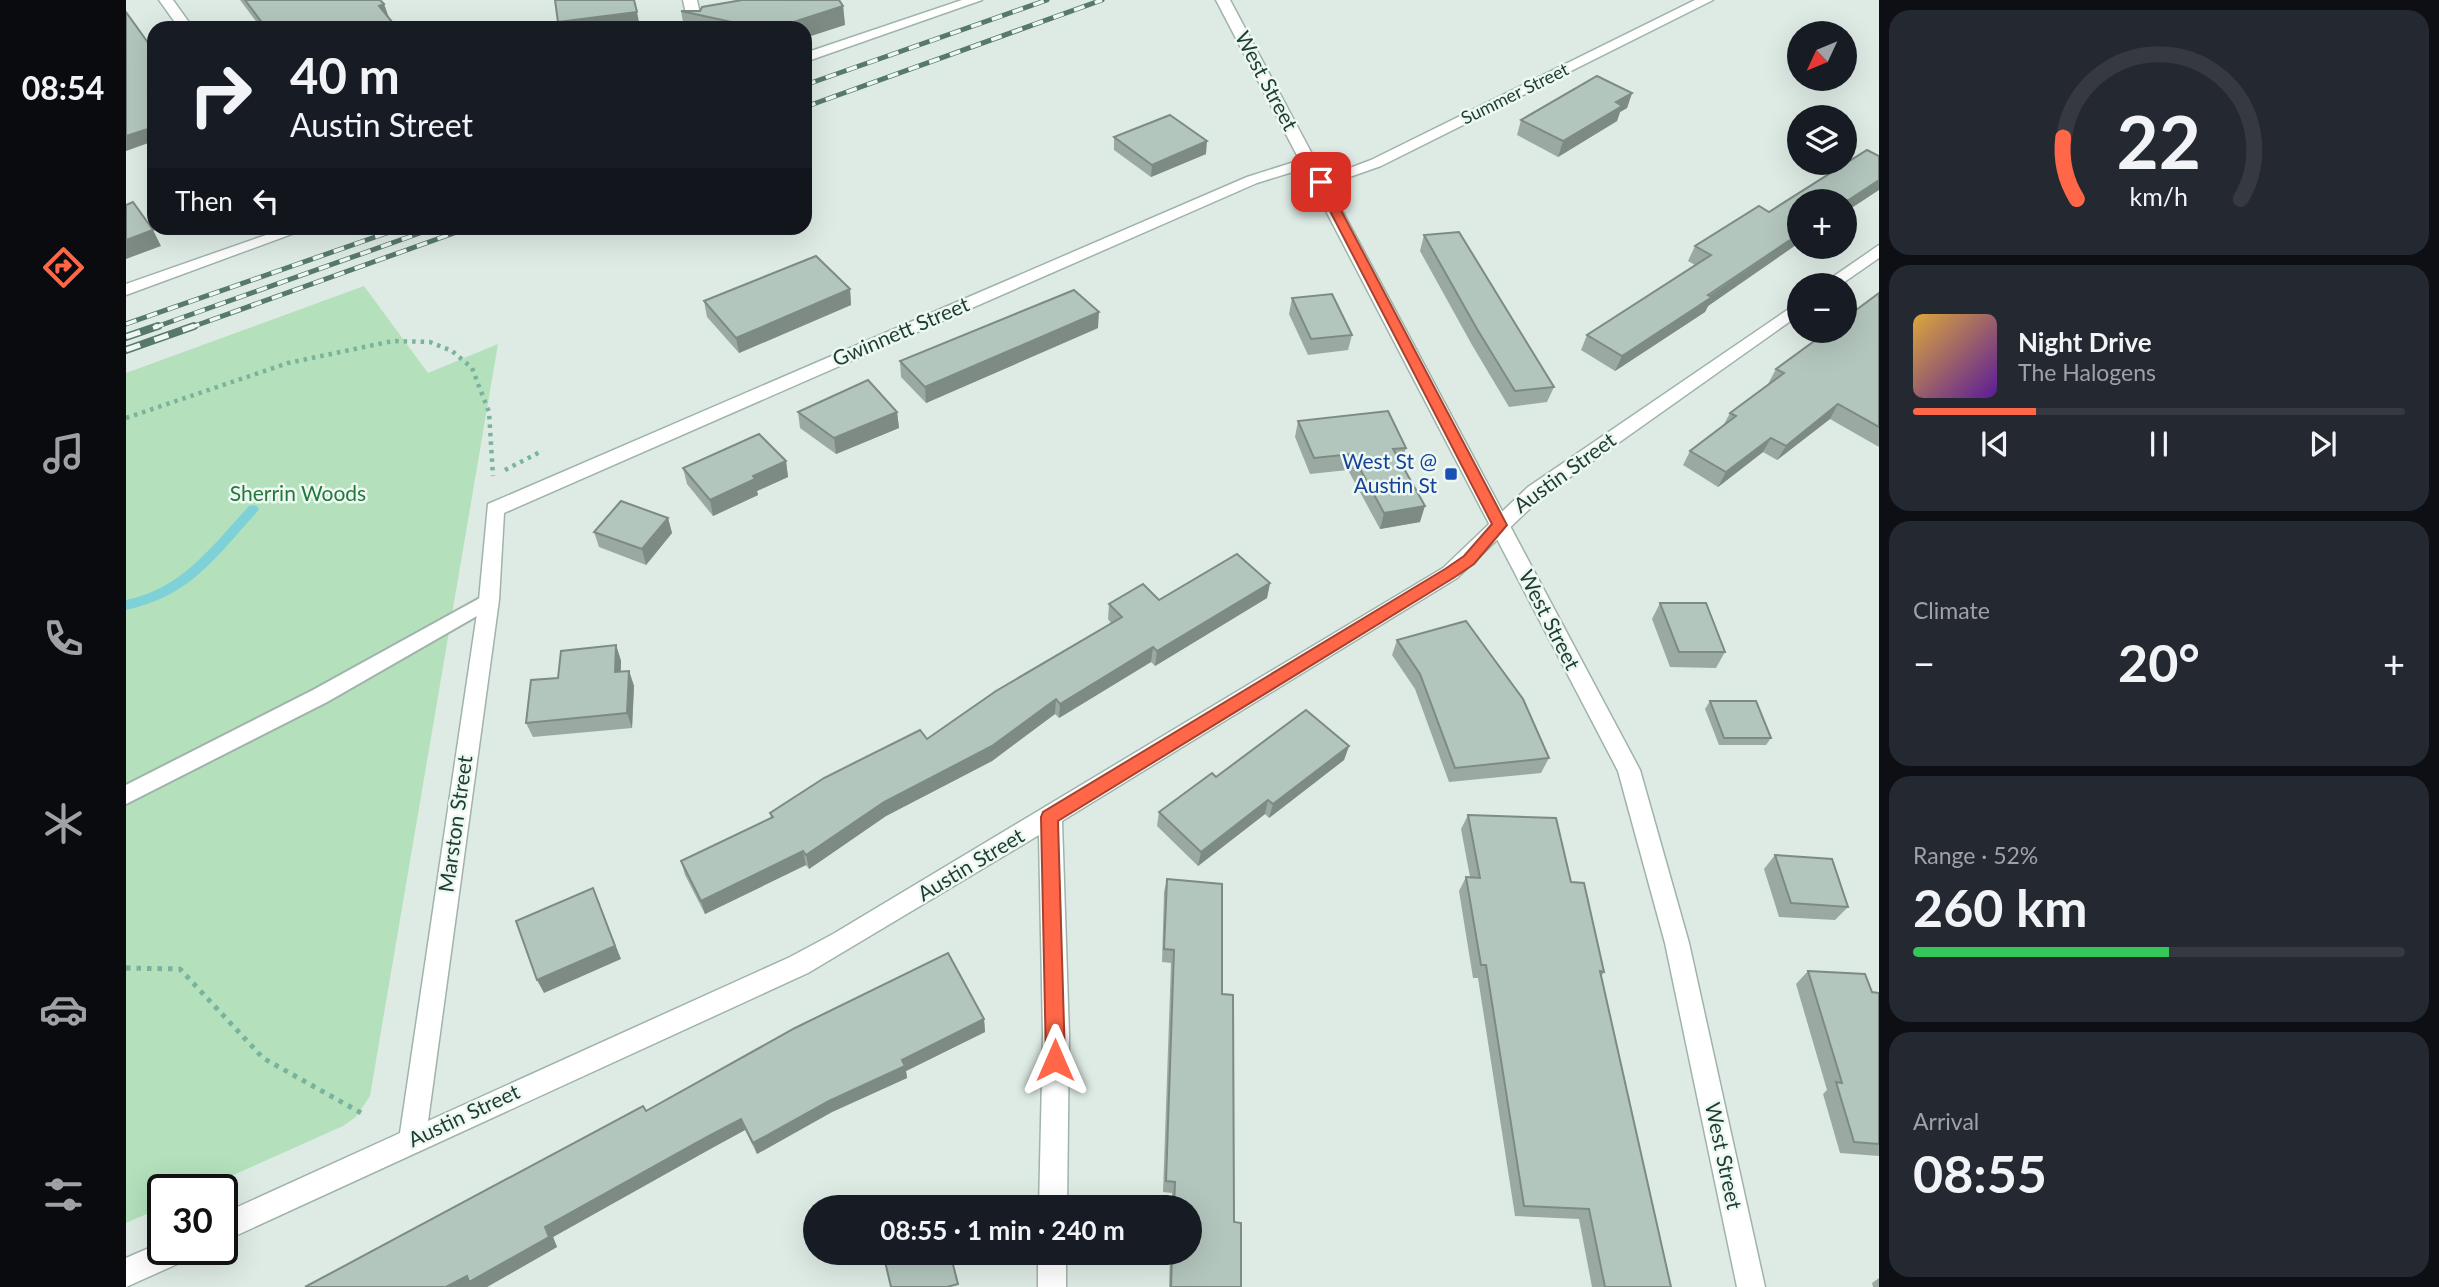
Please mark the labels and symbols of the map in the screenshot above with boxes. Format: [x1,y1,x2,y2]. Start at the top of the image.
north arrow [1787,21,1857,91]
street label: West Street [1231,26,1304,135]
street label: Summer Street [1457,57,1572,129]
pin [1291,152,1351,212]
street label: Gwinnett Street [828,290,973,371]
street label: Austin Street [1508,426,1620,517]
place label: West St @ Austin St [1342,448,1437,497]
marker: West St @ Austin St [1443,466,1459,482]
park label: Sherrin Woods [230,480,366,505]
street label: West Street [1514,565,1586,674]
street label: Marston Street [433,753,477,894]
street label: Austin Street [912,822,1029,905]
position arrow [1018,1023,1092,1097]
street label: Austin Street [404,1078,523,1151]
street label: West Street [1701,1100,1748,1212]
speed limit sign: 30 [147,1174,238,1265]

